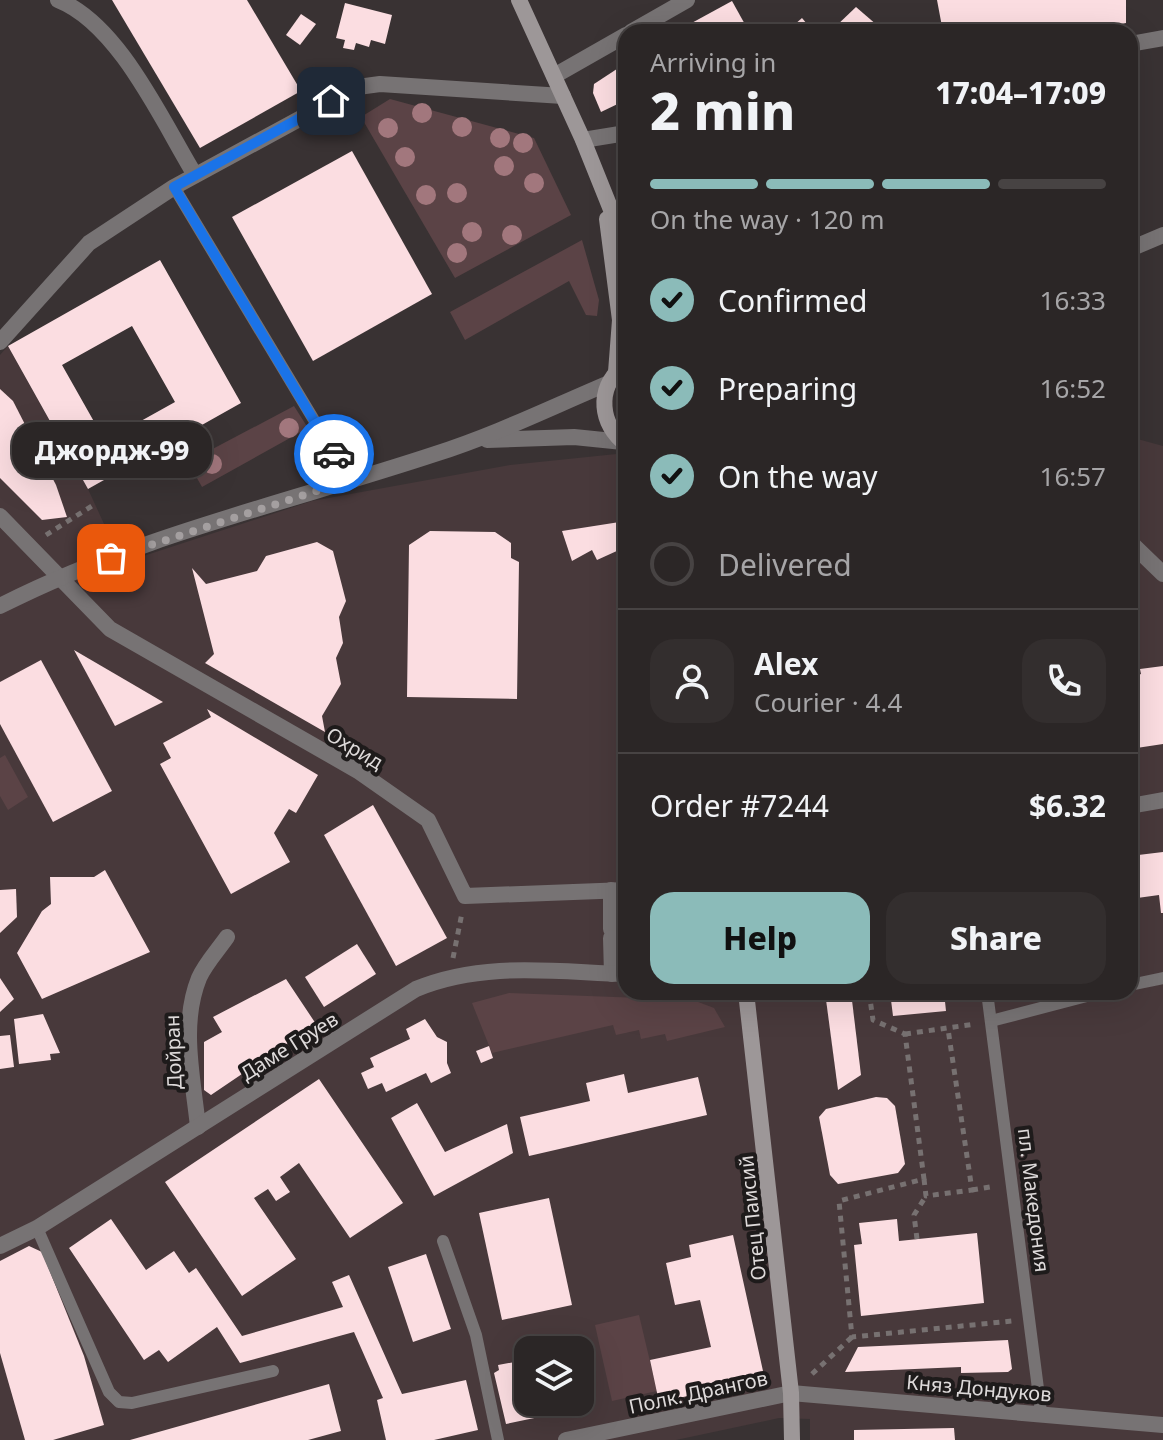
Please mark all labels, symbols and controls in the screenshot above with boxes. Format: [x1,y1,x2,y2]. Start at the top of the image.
text: Arriving in [650,44,776,80]
pin [297,67,365,135]
text: 17:04–17:09 [935,72,1106,113]
text: 2 min [650,74,795,145]
icon: home [309,79,353,123]
text: On the way · 120 m [650,201,884,237]
icon: check [650,278,694,322]
text: Confirmed [718,280,868,321]
text: 16:33 [1040,282,1106,318]
icon: check [650,366,694,410]
text: Preparing [718,368,857,409]
text: 16:52 [1040,370,1106,406]
courier [294,414,374,494]
callout: Джордж-99 [11,422,211,478]
text: Джордж-99 [35,432,189,468]
icon: car [312,432,356,476]
icon: check [650,454,694,498]
text: On the way [718,456,878,497]
text: 16:57 [1040,458,1106,494]
pin [77,524,145,592]
icon: bag [89,536,133,580]
text: Delivered [718,544,852,585]
button: person [650,639,734,723]
button: phone [1022,639,1106,723]
text: Alex [754,643,818,684]
text: Courier · 4.4 [754,684,902,720]
street label: Охрид [322,720,388,776]
text: Order #7244 [650,785,829,826]
text: $6.32 [1029,785,1106,826]
button: Help [650,892,870,984]
button: Share [886,892,1106,984]
street label: Даме Груев [235,1005,343,1087]
street label: Дойран [158,1014,188,1090]
street label: пл. Македония [1012,1126,1056,1274]
street label: Отец Паисий [732,1154,772,1282]
map controls [514,1336,594,1416]
button: layers [514,1336,594,1416]
street label: Полк. Дрангов [626,1364,770,1420]
street label: Княз Дондуков [905,1368,1053,1408]

